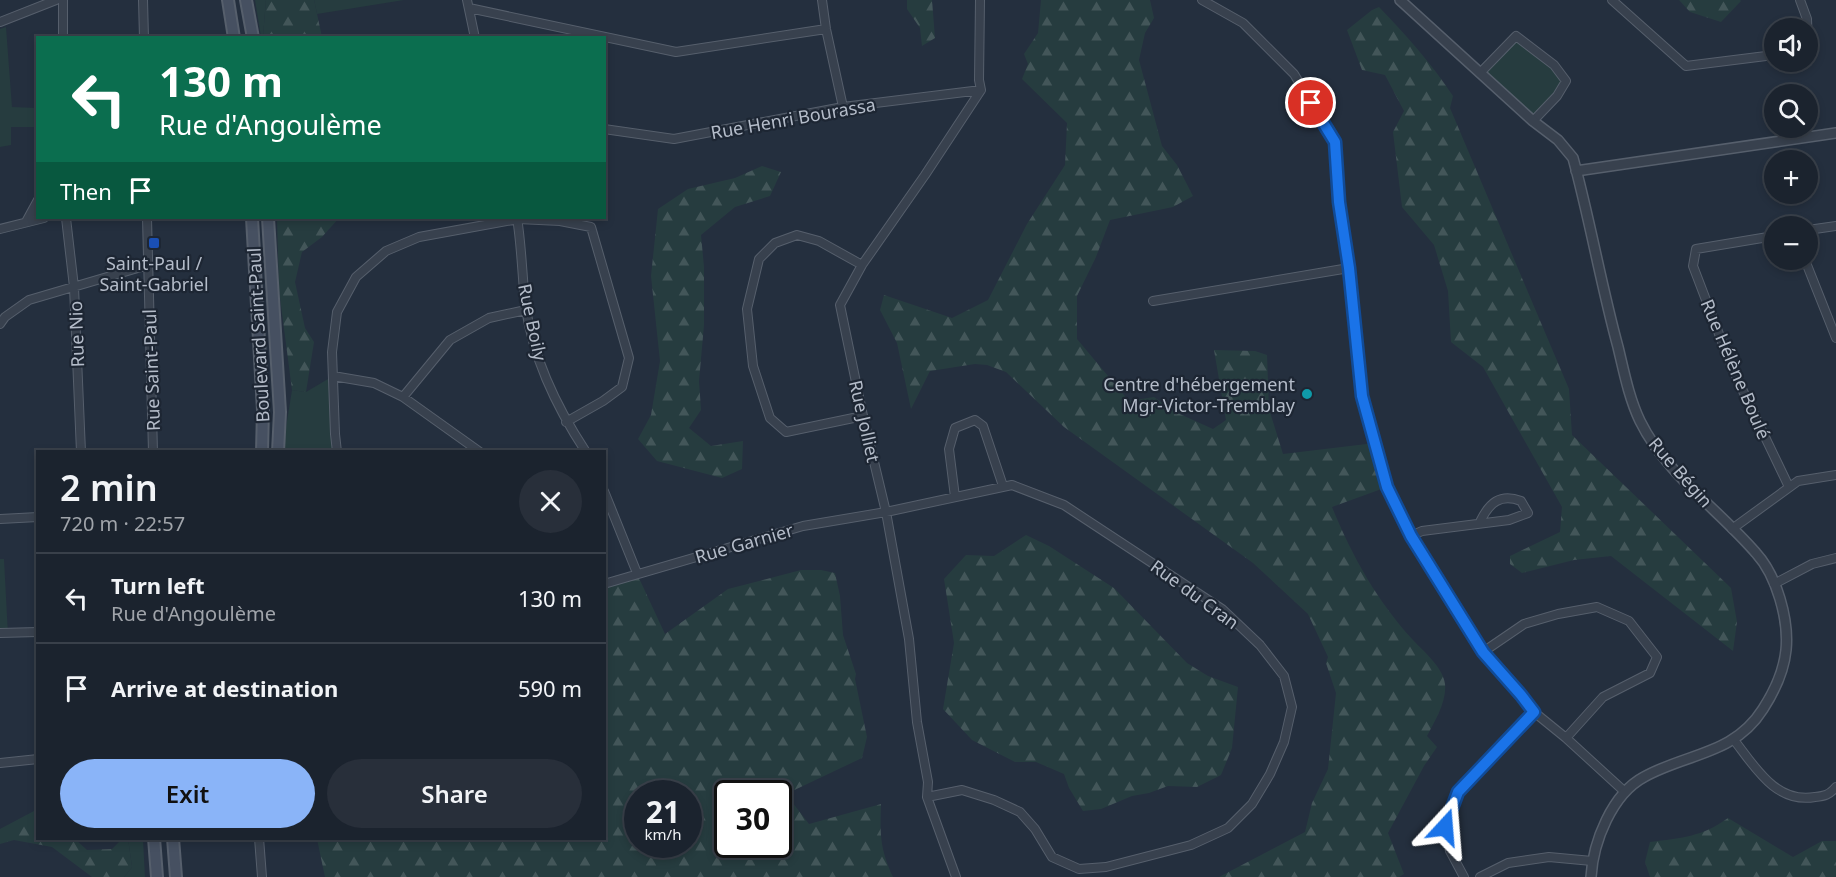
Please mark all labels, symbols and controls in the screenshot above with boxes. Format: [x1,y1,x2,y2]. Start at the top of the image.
map controls [1764,18,1818,270]
button: sound [1764,18,1818,72]
text: 130 m [159,52,283,109]
icon: left [60,60,138,138]
pin [1285,77,1336,128]
button: search [1764,84,1818,138]
icon: arrive [1294,86,1327,119]
street label: Rue Henri Bourassa [709,92,877,144]
text: Rue d'Angoulème [159,106,382,143]
button: + [1764,150,1818,204]
icon: arrive [124,174,157,207]
text: Then [60,176,112,206]
button: − [1764,216,1818,270]
marker: Saint-Paul / Saint-Gabriel [147,236,161,250]
street label: Boulevard Saint-Paul [241,247,275,423]
place label: Saint-Paul / Saint-Gabriel [99,251,209,296]
street label: Rue Boily [513,281,553,364]
street label: Rue Hélène Boulé [1696,295,1776,443]
street label: Rue Nio [63,300,89,368]
street label: Rue Saint-Paul [137,309,165,431]
place label: Centre d'hébergement Mgr-Victor-Tremblay [1103,372,1296,417]
street label: Rue Jolliet [844,378,886,465]
marker: Centre d'hébergement Mgr-Victor-Tremblay [1300,387,1314,401]
street label: Rue Bégin [1644,432,1718,512]
text: 2 min [60,463,158,512]
button: close [519,470,582,533]
text: 720 m · 22:57 [60,510,185,537]
street label: Rue Garnier [692,517,796,568]
street label: Rue du Cran [1146,554,1244,634]
text: Turn left [111,570,205,600]
icon: left [60,582,93,615]
text: 130 m [518,583,582,613]
text: Rue d'Angoulème [111,600,276,627]
icon: arrive [60,672,93,705]
text: Arrive at destination [111,673,338,703]
text: 590 m [518,673,582,703]
button: Exit [60,759,315,828]
button: Share [327,759,582,828]
speed limit sign: 30 [714,780,792,858]
text: 21 [646,791,680,832]
position arrow [1413,795,1477,859]
text: km/h [645,824,681,844]

